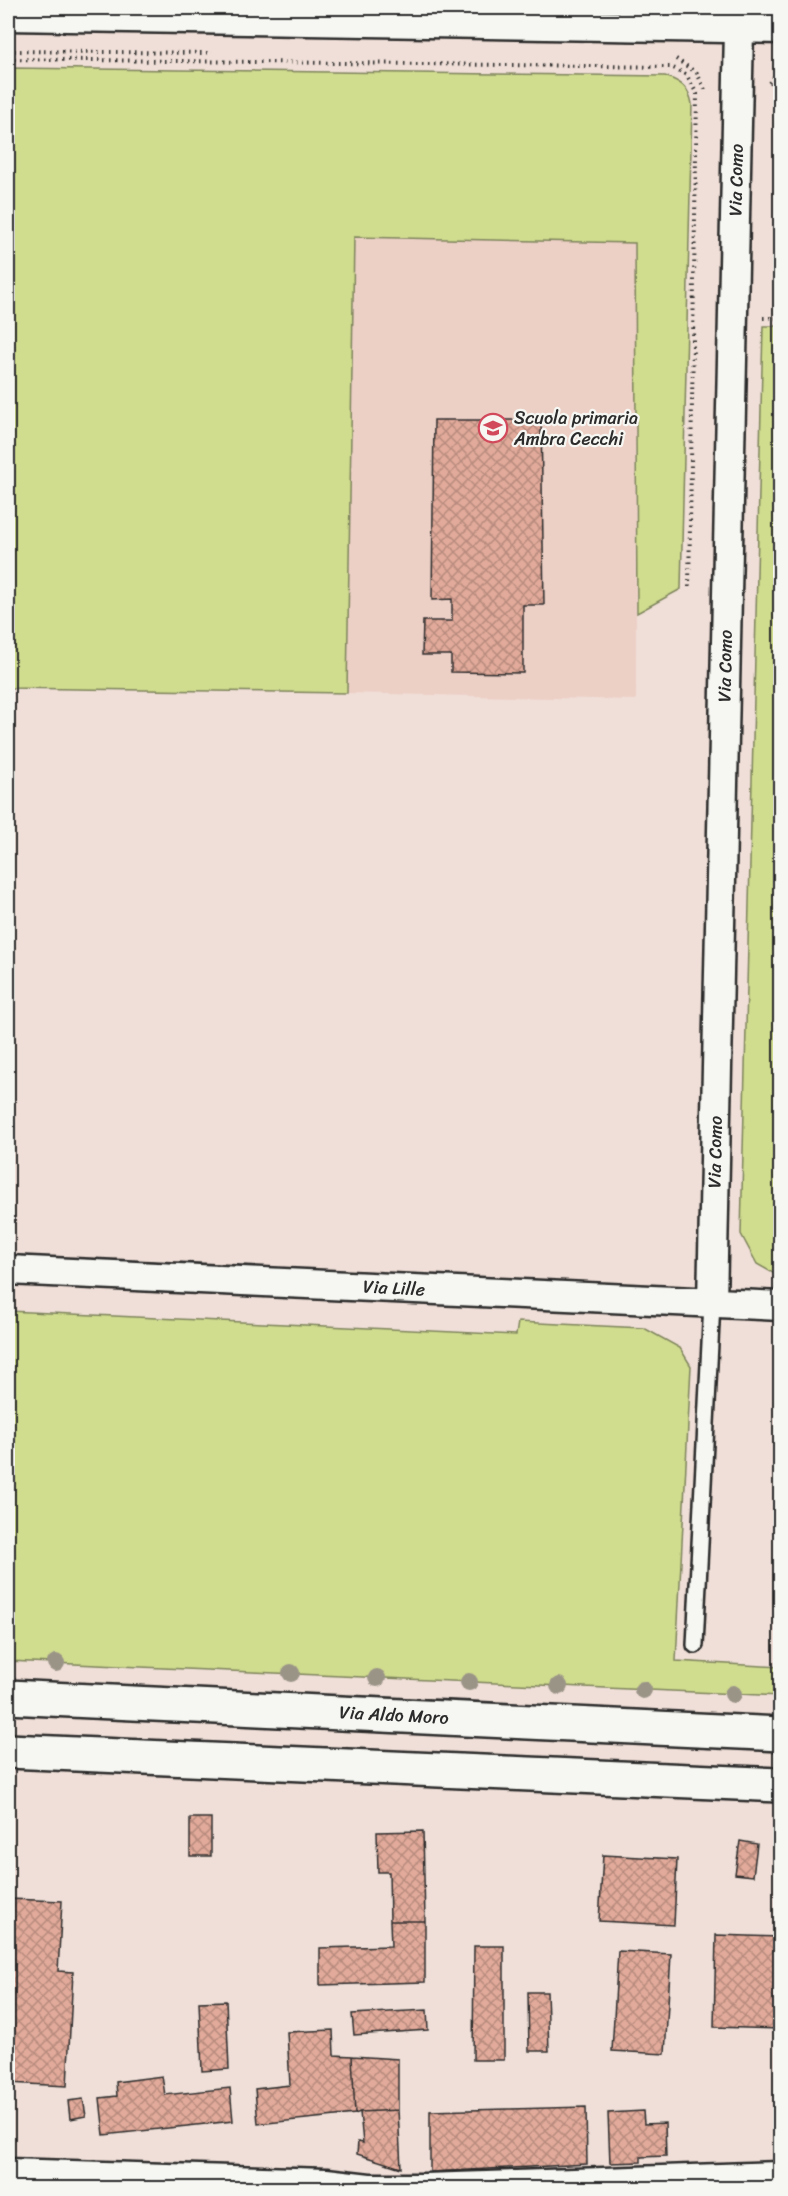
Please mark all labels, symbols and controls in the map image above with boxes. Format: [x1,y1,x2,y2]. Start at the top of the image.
street label: Via Como [719,143,753,217]
place label: Scuola primaria Ambra Cecchi [513,402,638,455]
school or university icon: Scuola primaria Ambra Cecchi [477,412,509,444]
street label: Via Como [708,629,742,703]
street label: Via Como [698,1115,732,1189]
street label: Via Lille [362,1270,426,1306]
street label: Via Aldo Moro [338,1696,450,1734]

